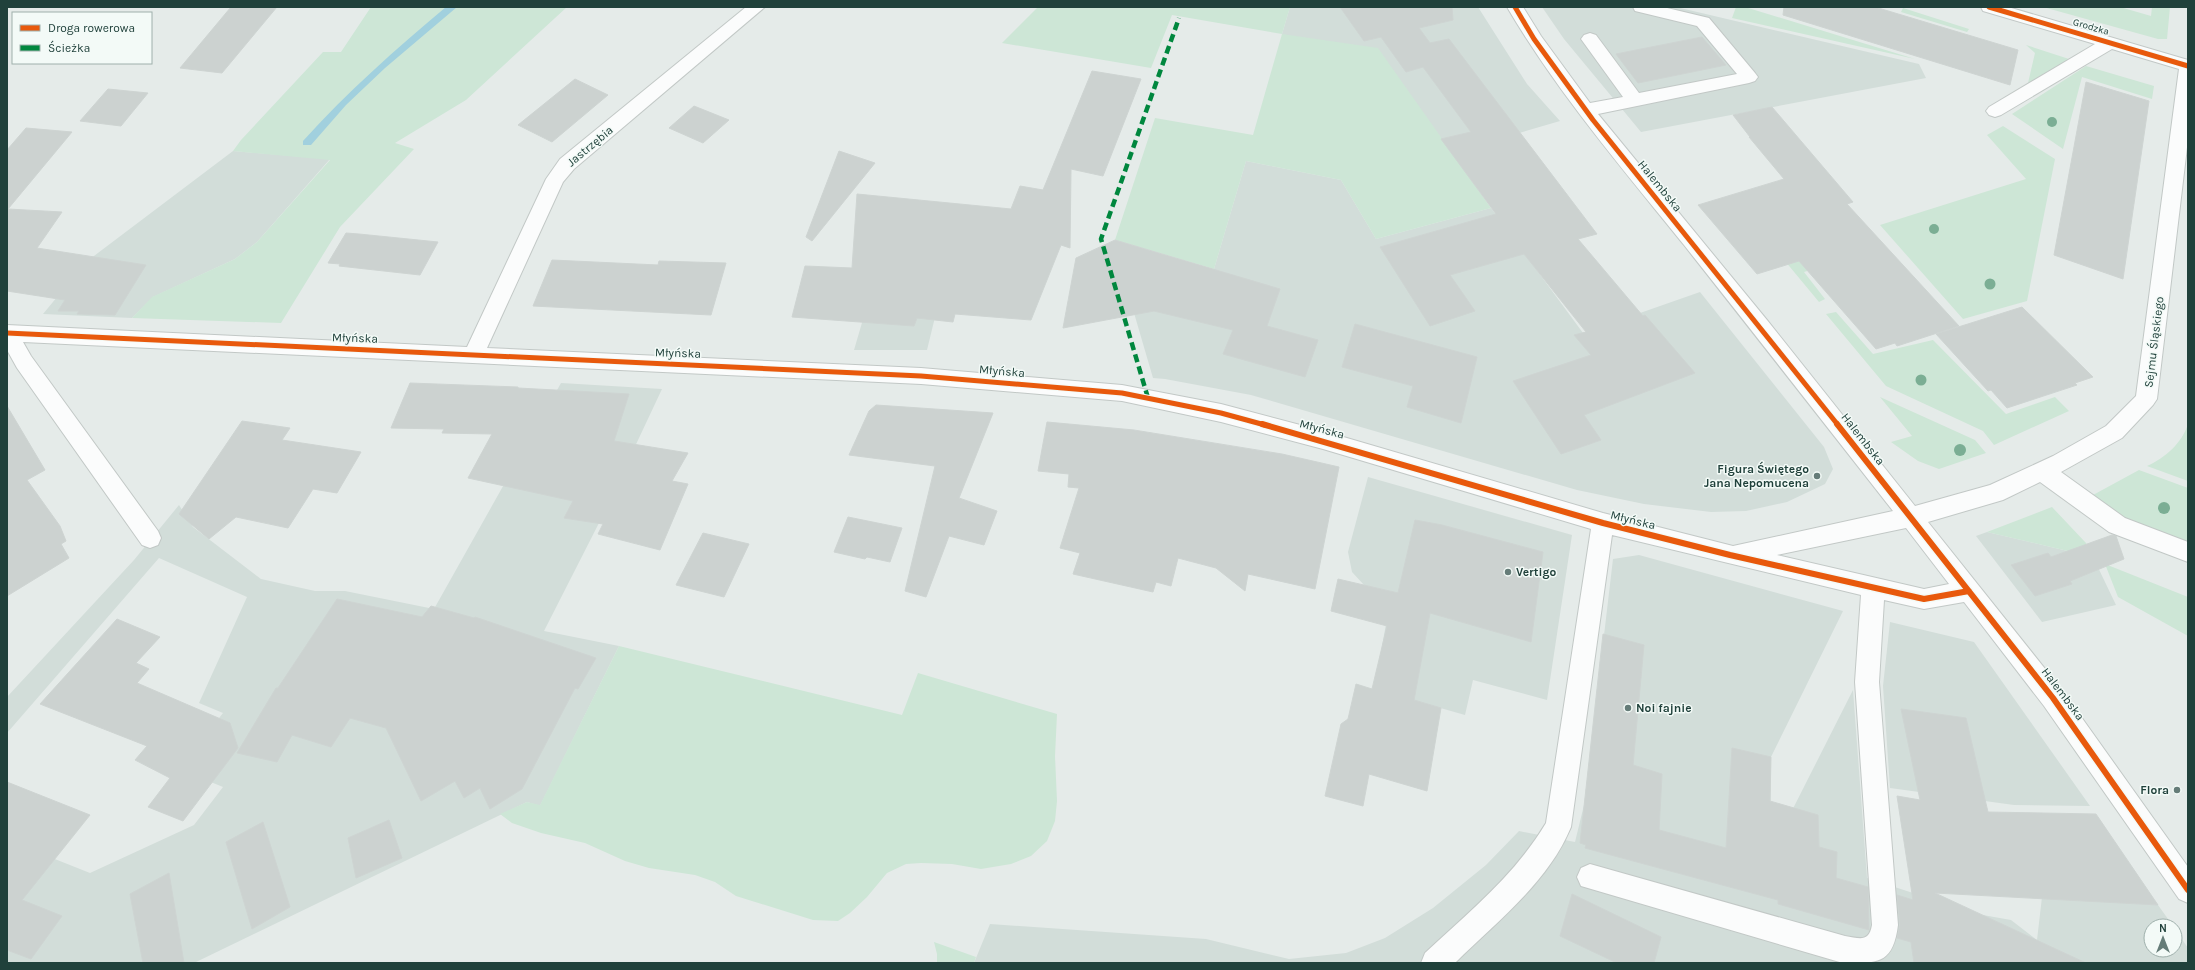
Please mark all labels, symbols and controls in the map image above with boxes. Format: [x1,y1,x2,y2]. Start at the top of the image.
legend [12,12,152,64]
street label: Grodzka [2071,16,2111,38]
text: Droga rowerowa [48,21,135,35]
text: Ścieżka [48,40,90,55]
street label: Jastrzębia [564,123,616,169]
street label: Halembska [1635,157,1685,215]
street label: Sejmu Śląskiego [2140,295,2167,388]
street label: Młyńska [332,330,378,346]
street label: Młyńska [655,345,701,361]
street label: Młyńska [978,362,1026,380]
street label: Halembska [1838,410,1888,468]
street label: Młyńska [1298,416,1346,442]
place label: Figura Świętego Jana Nepomucena [1704,461,1809,490]
marker: Figura Świętego Jana Nepomucena [1812,471,1822,481]
street label: Młyńska [1609,508,1657,532]
place label: Vertigo [1516,565,1556,579]
marker: Vertigo [1503,567,1513,577]
street label: Halembska [2039,665,2087,723]
place label: Noi fajnie [1636,701,1692,715]
marker: Noi fajnie [1623,703,1633,713]
place label: Flora [2140,783,2169,797]
marker: Flora [2172,785,2182,795]
north arrow [2143,918,2183,958]
text: N [2159,922,2167,935]

